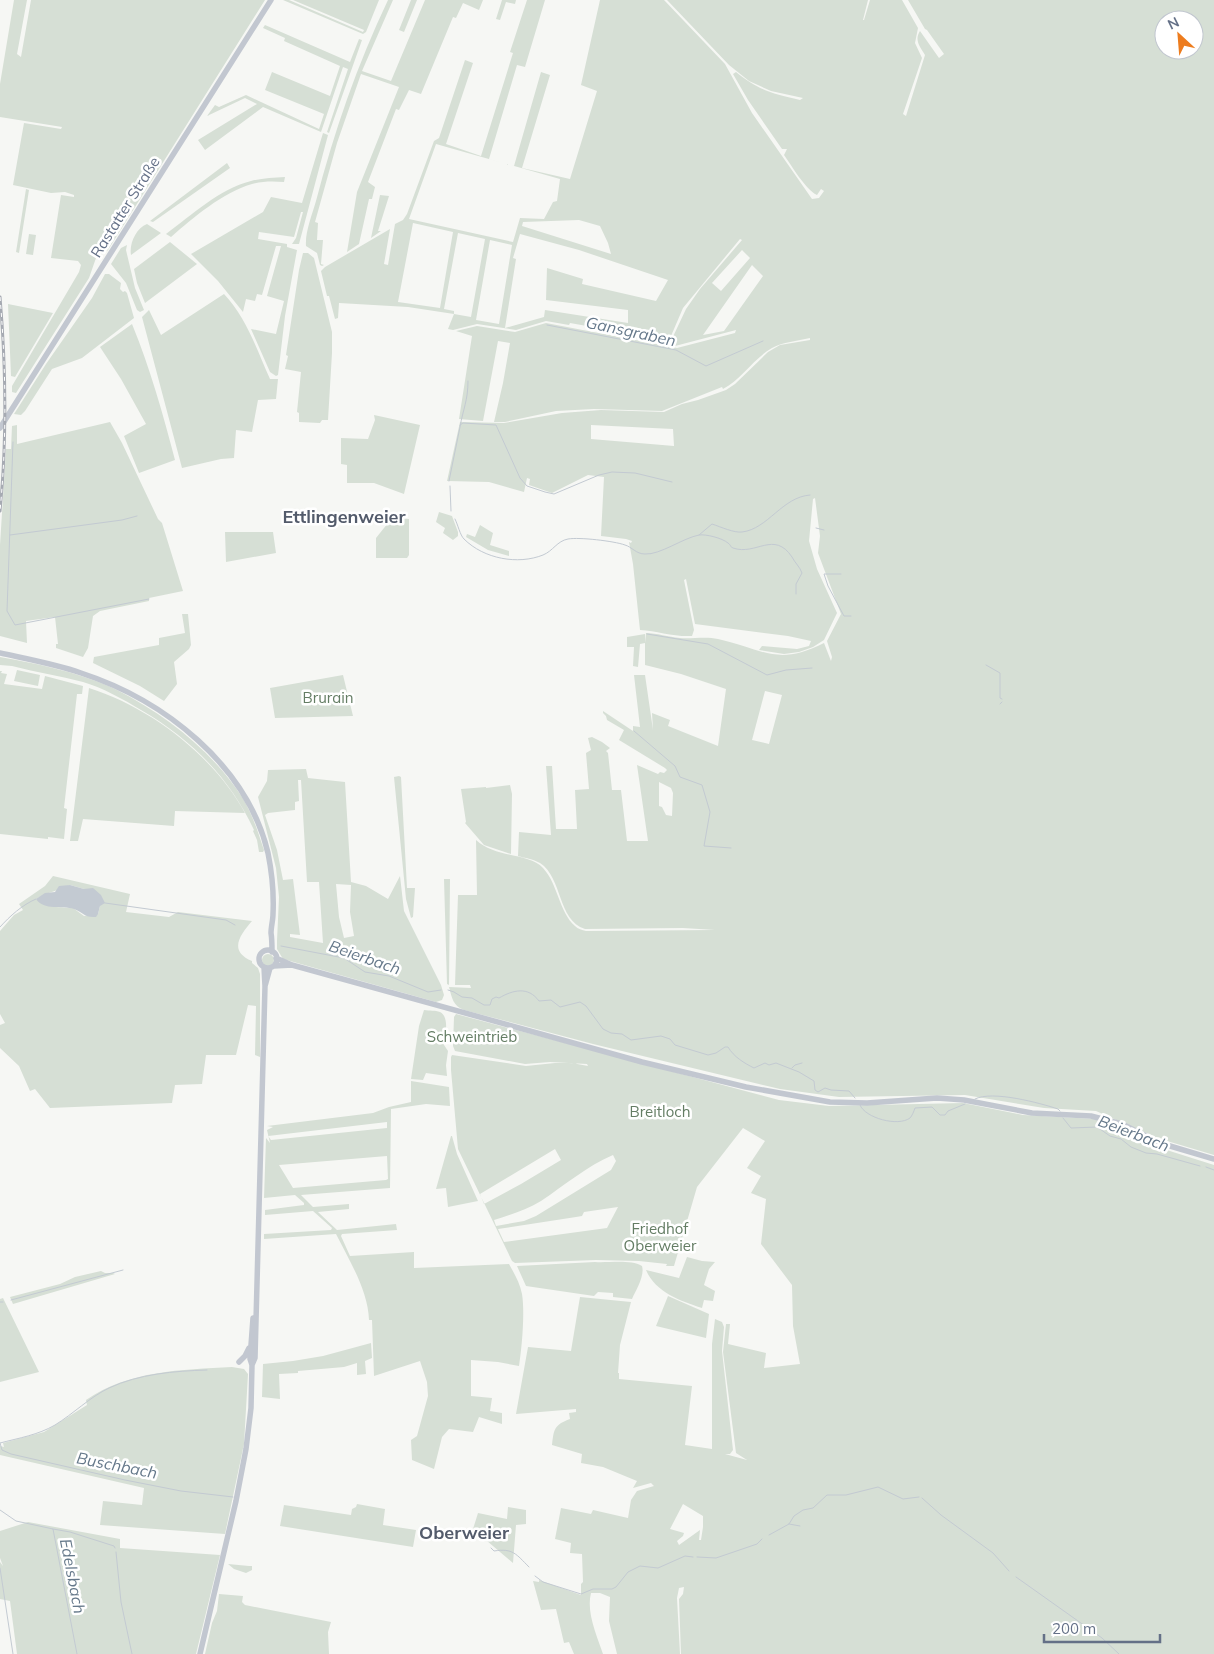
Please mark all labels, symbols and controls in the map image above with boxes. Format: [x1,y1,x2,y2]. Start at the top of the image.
north arrow [1154,10,1204,60]
text: N [1165,13,1182,34]
street label: Rastatter Straße [86,153,164,261]
water label: Gansgraben [584,312,678,350]
district label: Ettlingenweier [282,505,406,528]
park label: Brurain [302,688,354,707]
water label: Beierbach [327,935,403,979]
park label: Schweintrieb [427,1027,517,1046]
park label: Breitloch [630,1102,690,1121]
water label: Beierbach [1096,1110,1172,1156]
park label: Friedhof Oberweier [624,1219,697,1255]
water label: Buschbach [75,1447,159,1483]
district label: Oberweier [419,1521,510,1544]
water label: Edelsbach [56,1537,90,1615]
scale bar [1044,1612,1160,1644]
text: 200 m [1052,1619,1096,1638]

